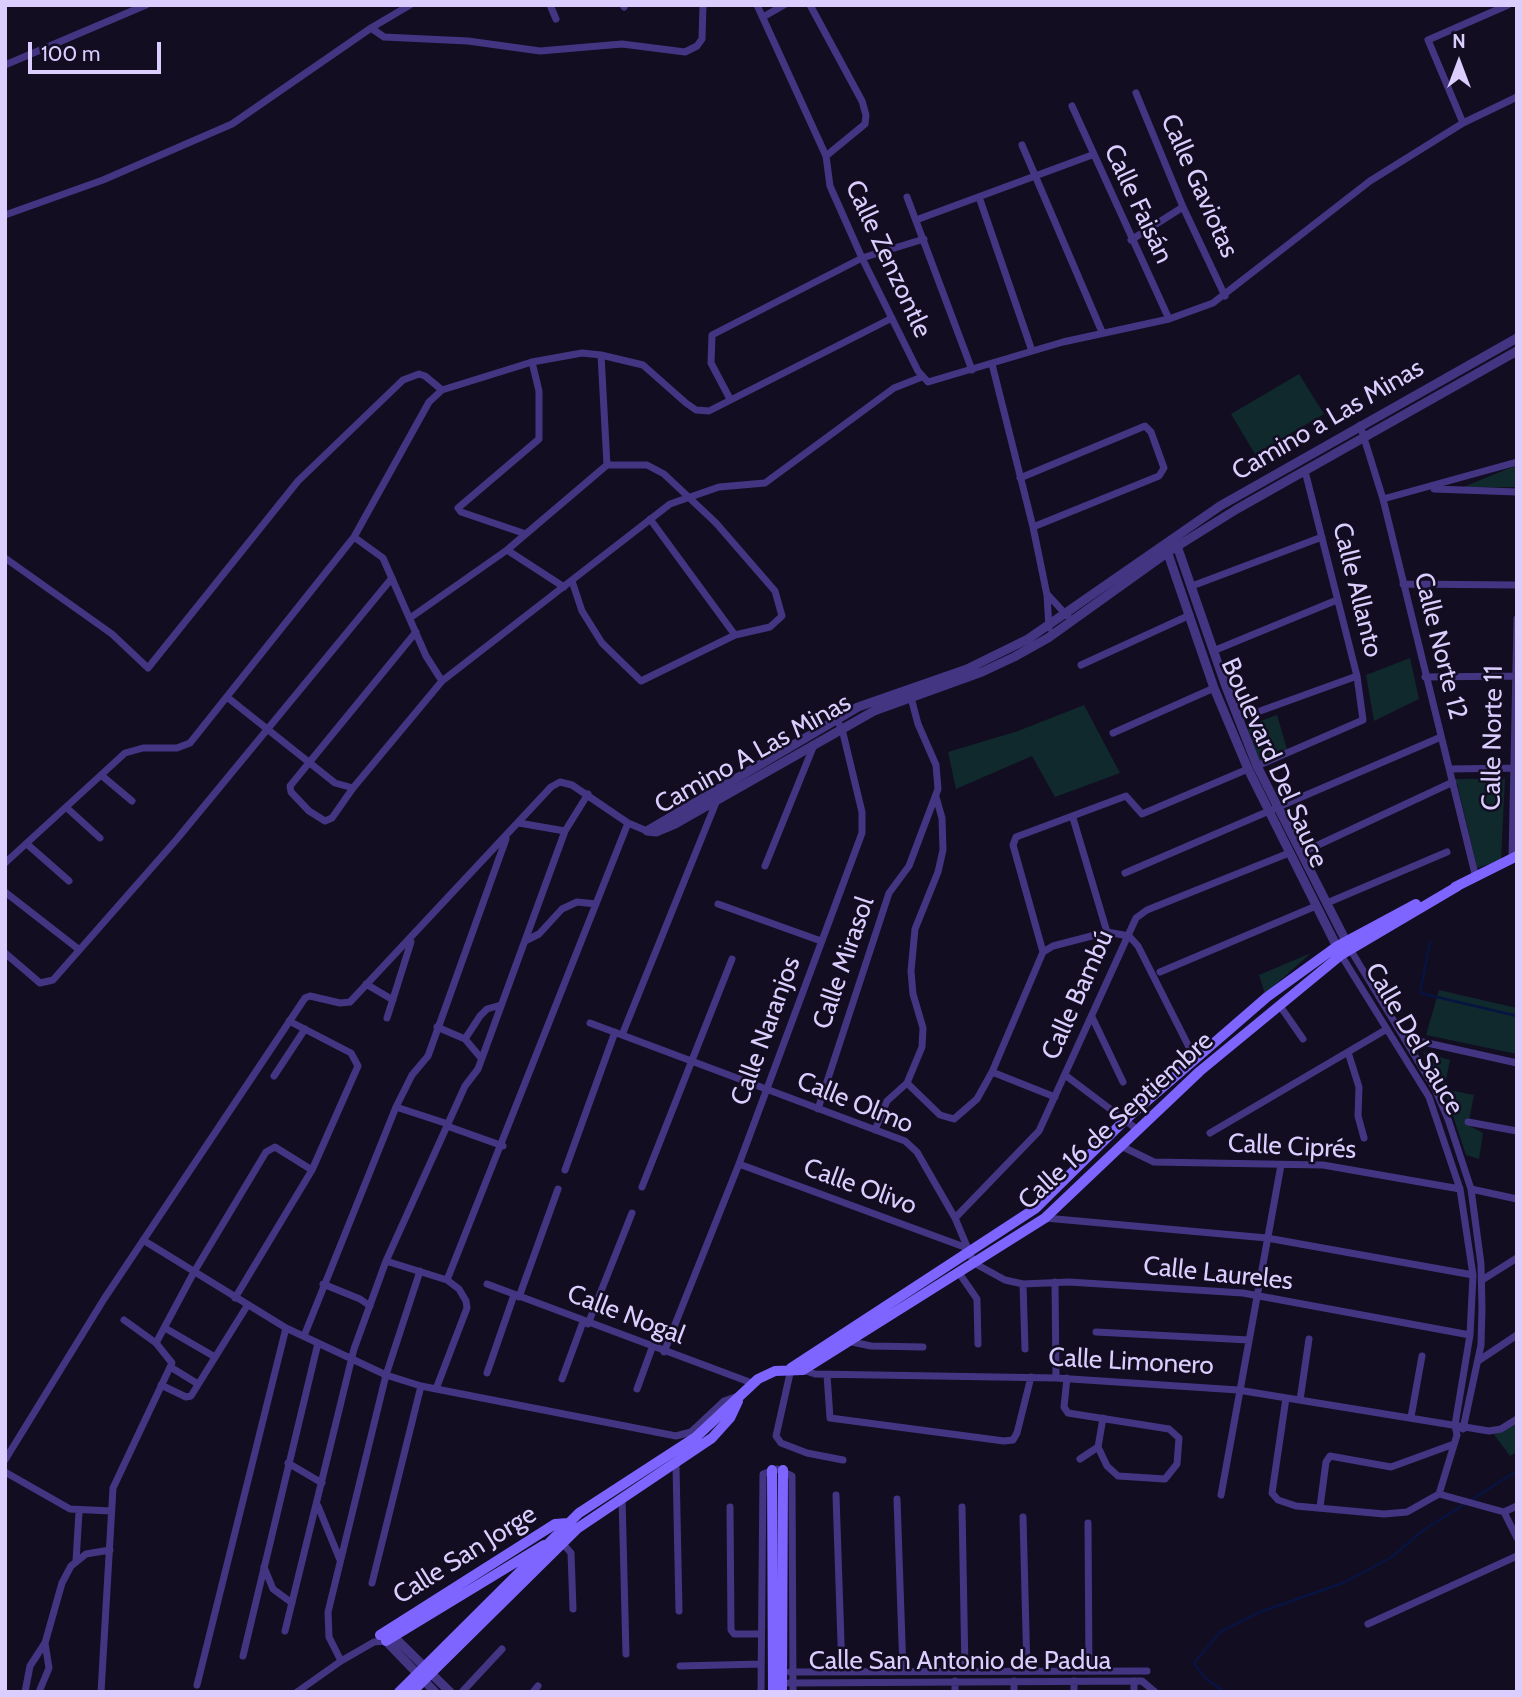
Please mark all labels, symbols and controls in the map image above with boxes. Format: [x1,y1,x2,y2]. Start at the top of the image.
scale bar [32,28,164,72]
north arrow [1424,28,1494,98]
text: N [1452,30,1466,53]
text: 100 m [41,41,100,66]
street label: Calle Gaviotas [1153,109,1245,263]
street label: Calle Faisán [1097,140,1179,268]
street label: Calle Zenzontle [838,175,938,343]
street label: Camino a Las Minas [1227,352,1429,488]
street label: Calle Allanto [1325,519,1389,661]
street label: Calle Norte 12 [1407,569,1473,723]
street label: Boulevard Del Sauce [1214,653,1334,873]
street label: Calle Norte 11 [1476,665,1510,811]
street label: Camino A Las Minas [649,687,857,821]
street label: Calle Mirasol [807,893,881,1033]
street label: Calle Bambú [1036,925,1120,1065]
street label: Calle Naranjos [725,952,807,1110]
street label: Calle Del Sauce [1358,958,1470,1120]
street label: Calle 16 de Septiembre [1012,1025,1220,1217]
street label: Calle Olmo [792,1066,918,1140]
street label: Calle Ciprés [1227,1128,1357,1166]
street label: Calle Olivo [799,1152,921,1222]
street label: Calle Laureles [1142,1251,1294,1297]
street label: Calle Nogal [563,1278,689,1352]
street label: Calle Limonero [1048,1342,1214,1382]
street label: Calle San Jorge [388,1499,542,1611]
street label: Calle San Antonio de Padua [809,1645,1111,1677]

